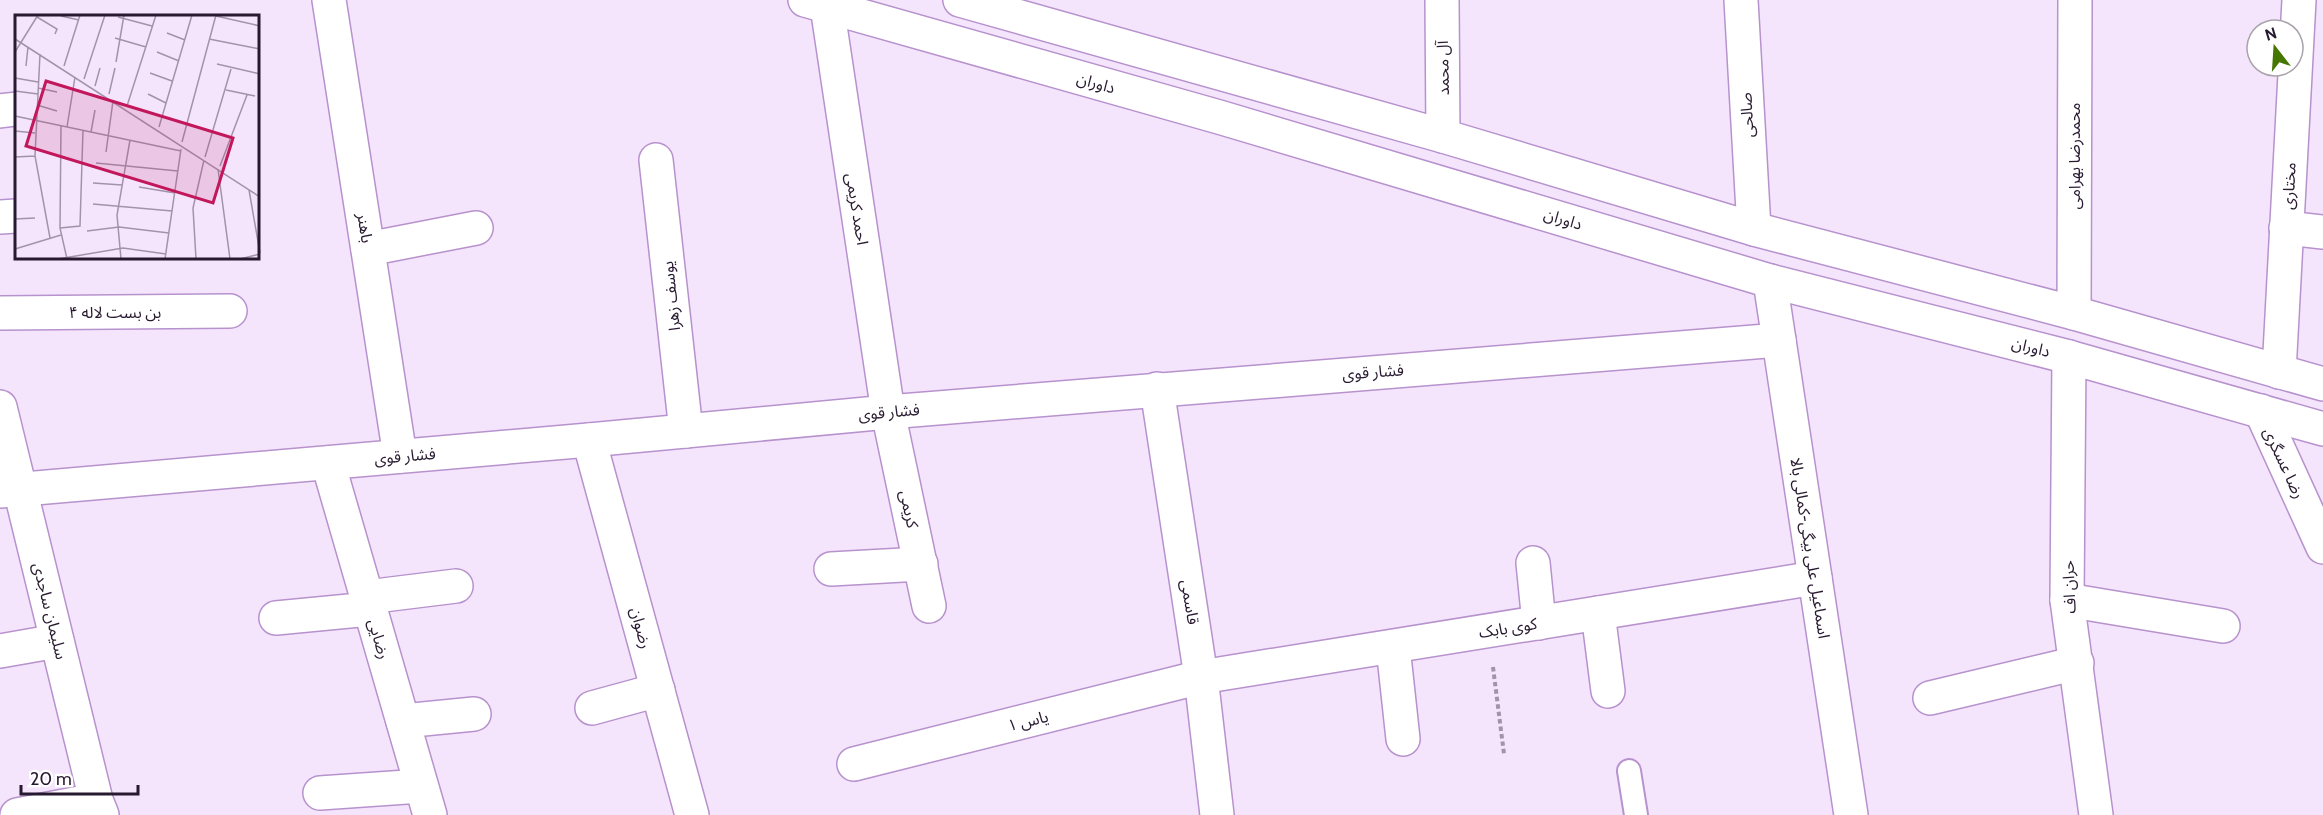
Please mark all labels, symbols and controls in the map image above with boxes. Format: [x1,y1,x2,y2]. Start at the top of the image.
inset map [15,15,260,260]
north arrow [2245,18,2305,78]
text: N [2263,23,2279,45]
street label: آل محمد [1433,39,1454,96]
street label: داوران [1075,69,1117,97]
street label: صالحی [1736,92,1758,138]
street label: محمدرضا بهرامی [2065,103,2084,209]
street label: مختاری [2278,162,2300,210]
street label: احمد کریمی [842,172,872,246]
street label: داوران [1542,204,1584,234]
street label: باهنر [353,211,377,244]
street label: یوسف زهرا [658,260,684,332]
street label: بن بست لاله ۴ [69,303,161,322]
street label: داوران [2010,333,2052,361]
street label: فشار قوی [1342,360,1404,384]
street label: فشار قوی [857,400,921,424]
street label: رضا عسگری [2259,424,2309,502]
street label: فشار قوی [373,444,437,468]
street label: اسماعیل علی بیگی-کمالی بالا [1786,456,1834,640]
street label: کریمی [896,488,922,530]
street label: حران اف [2059,560,2079,614]
street label: سلیمان ساجدی [29,561,71,661]
street label: قاسمی [1177,578,1203,626]
street label: رضوان [626,605,656,651]
street label: کوی بابک [1477,614,1539,642]
street label: رضایی [364,617,394,661]
street label: یاس ۱ [1006,707,1050,735]
scale bar [21,758,138,796]
text: 20 m [30,768,72,790]

